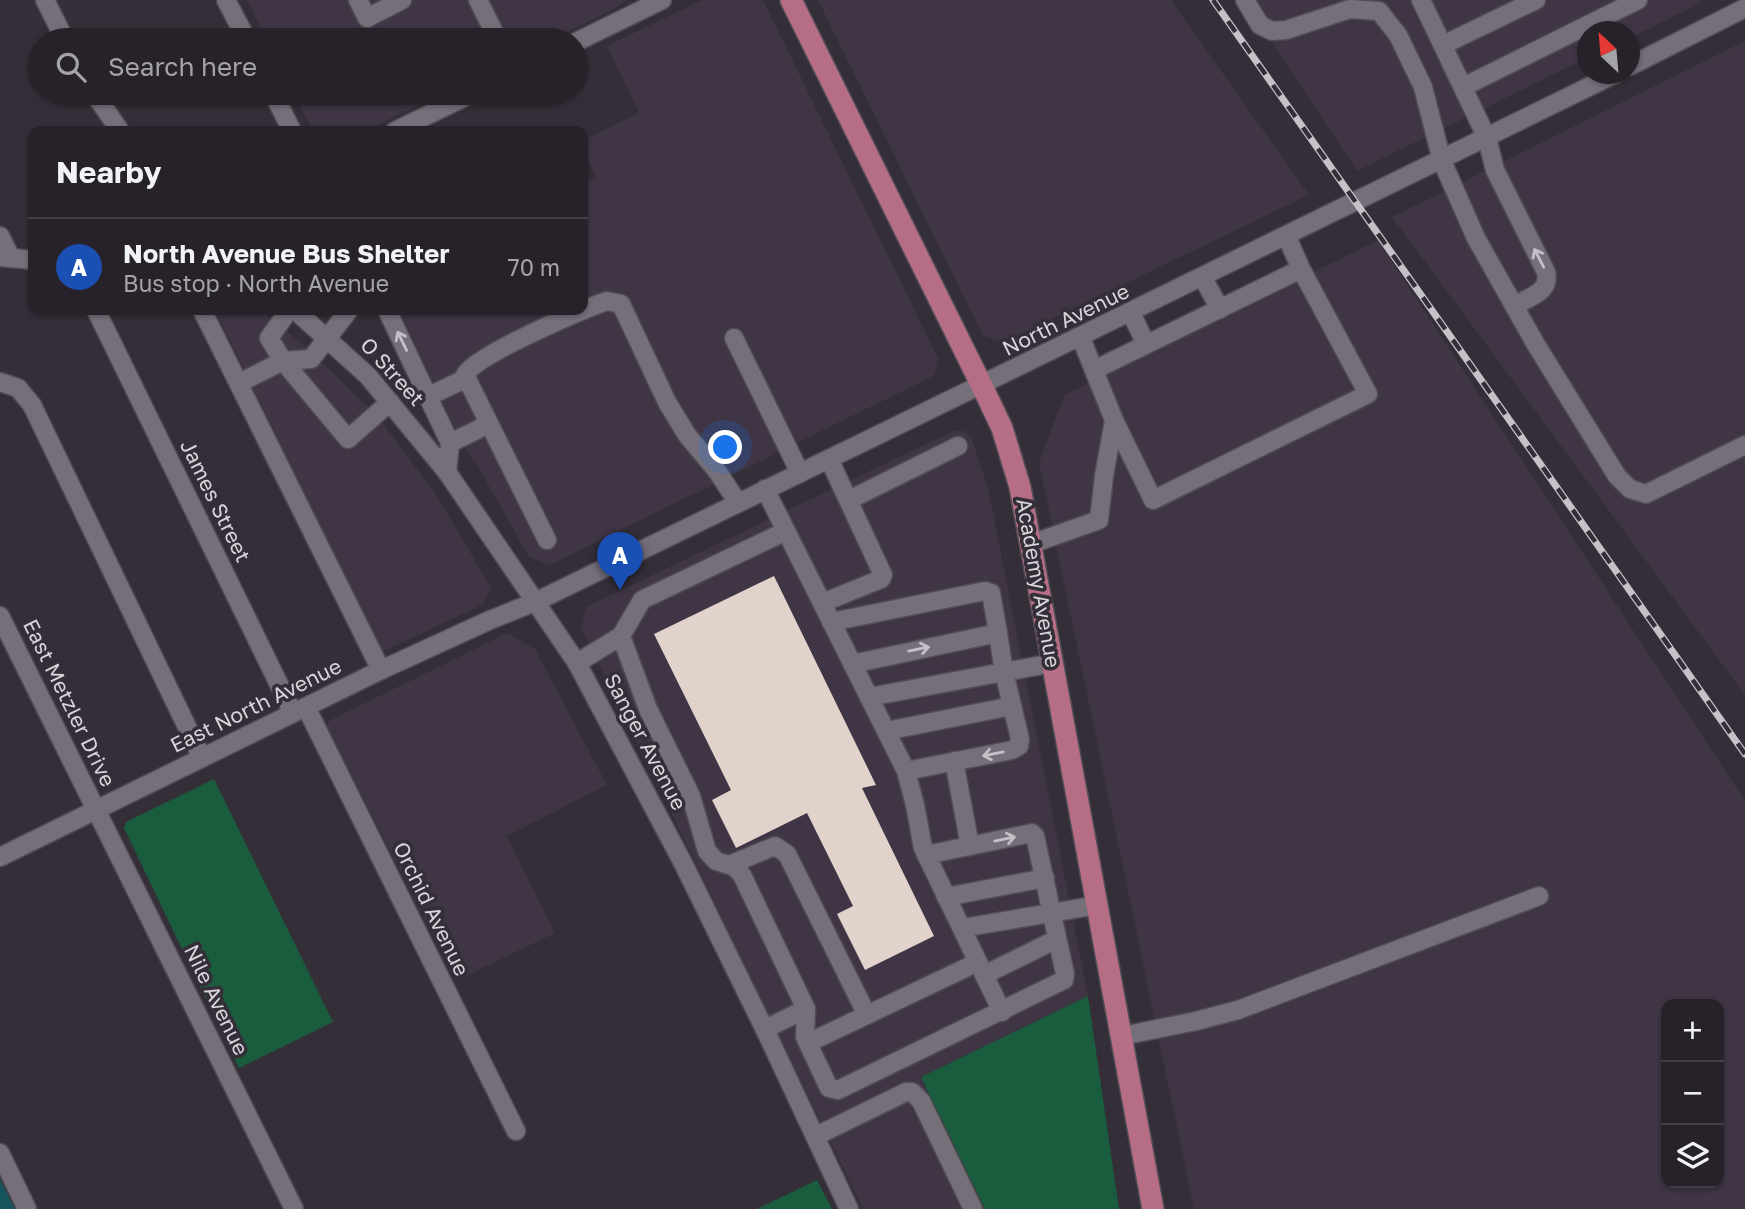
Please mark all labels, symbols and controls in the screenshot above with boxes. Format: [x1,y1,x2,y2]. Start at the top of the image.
north arrow [1577,21,1640,84]
search box [28,28,588,105]
icon: search [52,48,90,86]
text: Search here [108,51,257,82]
text: Nearby [56,154,161,190]
text: North Avenue Bus Shelter [123,238,450,269]
one-way arrow [1531,248,1545,269]
text: A [71,253,87,281]
text: 70 m [507,253,560,281]
text: Bus stop · North Avenue [123,269,389,297]
street label: North Avenue [998,277,1133,361]
one-way arrow [395,331,409,352]
street label: O Street [355,332,430,411]
your location [708,430,742,464]
street label: James Street [175,435,257,566]
street label: Academy Avenue [1011,496,1067,670]
pin: A [597,532,643,590]
street label: East Metzler Drive [18,615,122,791]
one-way arrow [907,642,930,656]
street label: East North Avenue [166,652,345,758]
street label: Sanger Avenue [599,669,693,814]
one-way arrow [982,747,1005,761]
one-way arrow [993,831,1016,845]
street label: Orchid Avenue [388,837,476,980]
street label: Nile Avenue [179,940,255,1059]
map controls [1661,999,1724,1188]
button: + [1661,999,1724,1062]
button: − [1661,1062,1724,1125]
button: layers [1661,1125,1724,1188]

